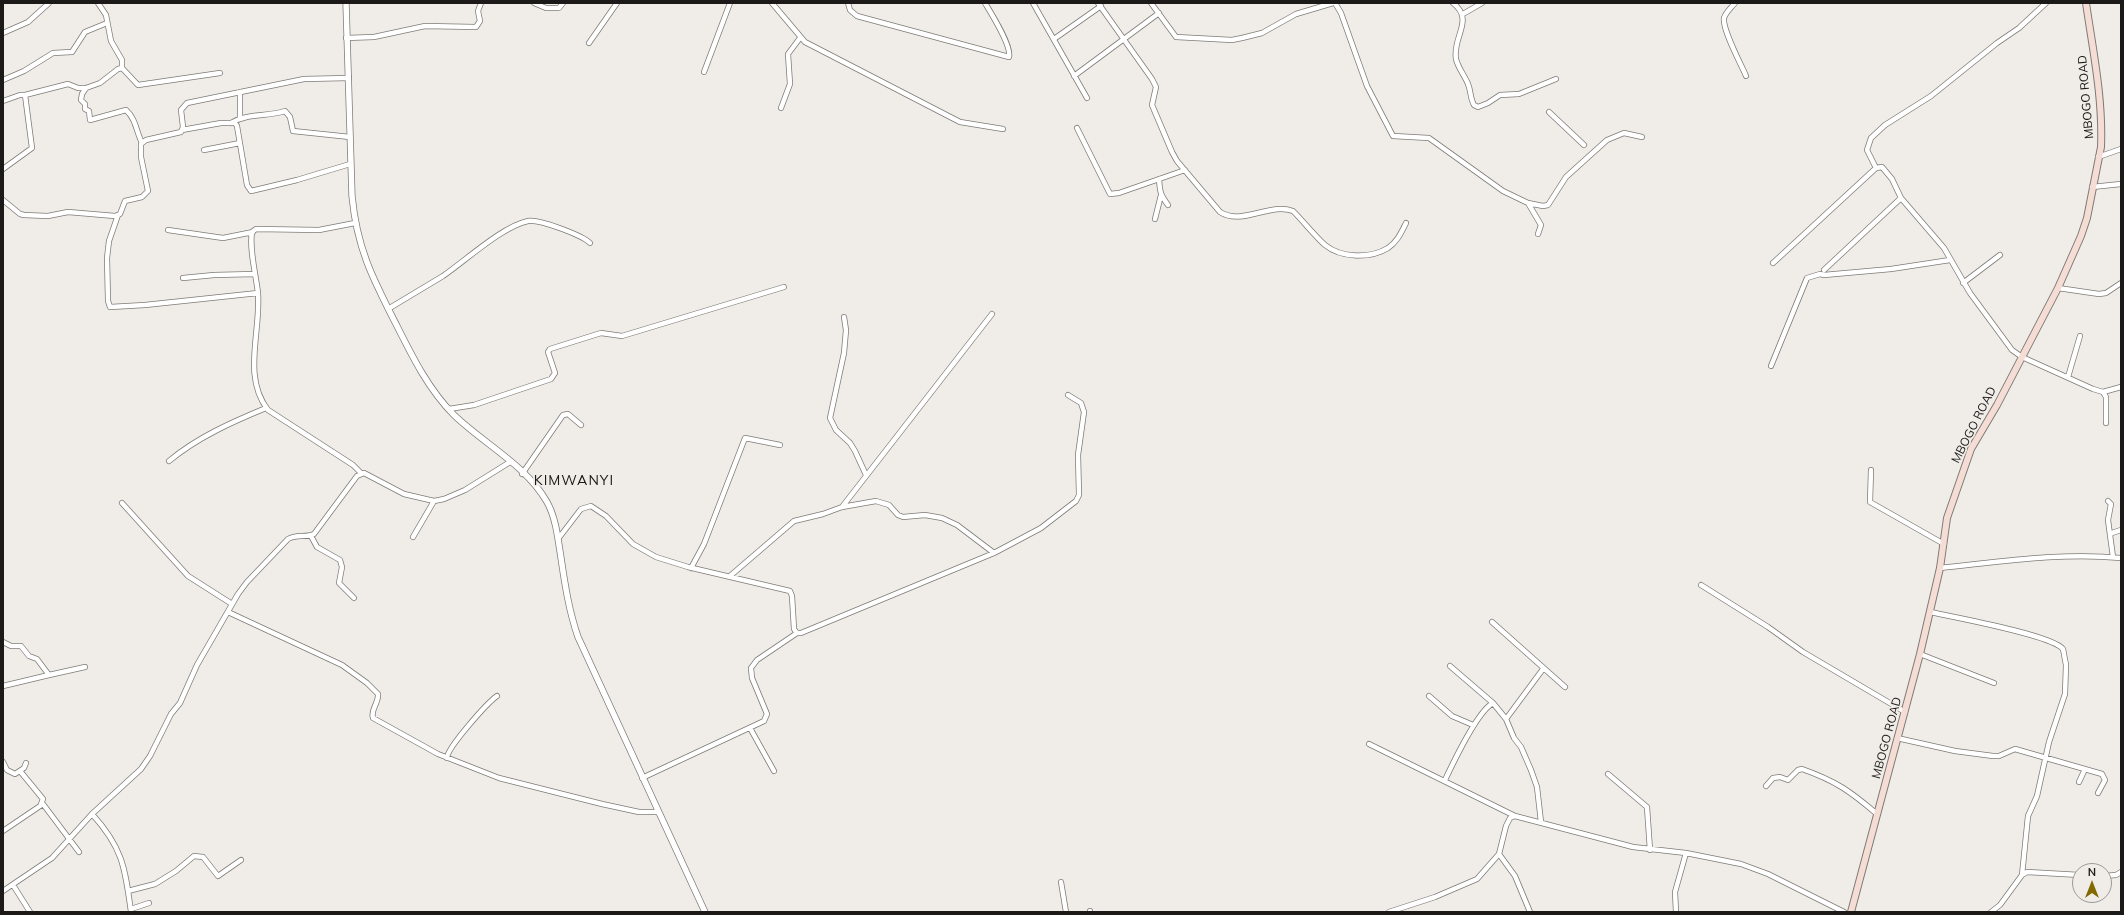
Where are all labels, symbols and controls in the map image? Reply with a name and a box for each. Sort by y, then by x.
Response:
street label: MBOGO ROAD [2075,55,2097,139]
street label: MBOGO ROAD [1949,384,1999,466]
district label: KIMWANYI [534,473,614,489]
street label: MBOGO ROAD [1869,696,1905,780]
north arrow [2072,863,2112,903]
text: N [2088,865,2096,879]

